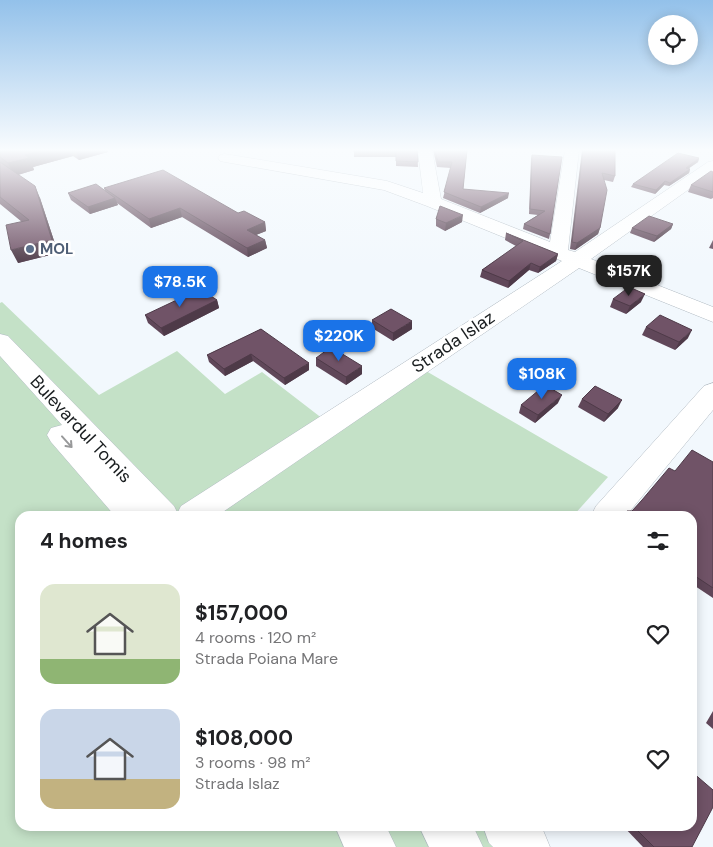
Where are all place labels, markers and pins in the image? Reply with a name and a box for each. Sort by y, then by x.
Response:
place label: MOL [40,239,73,259]
marker: MOL [24,243,36,255]
pin: $157K [594,254,664,297]
pin: $78.5K [139,266,221,308]
pin: $220K [304,320,374,362]
pin: $108K [507,358,577,400]

